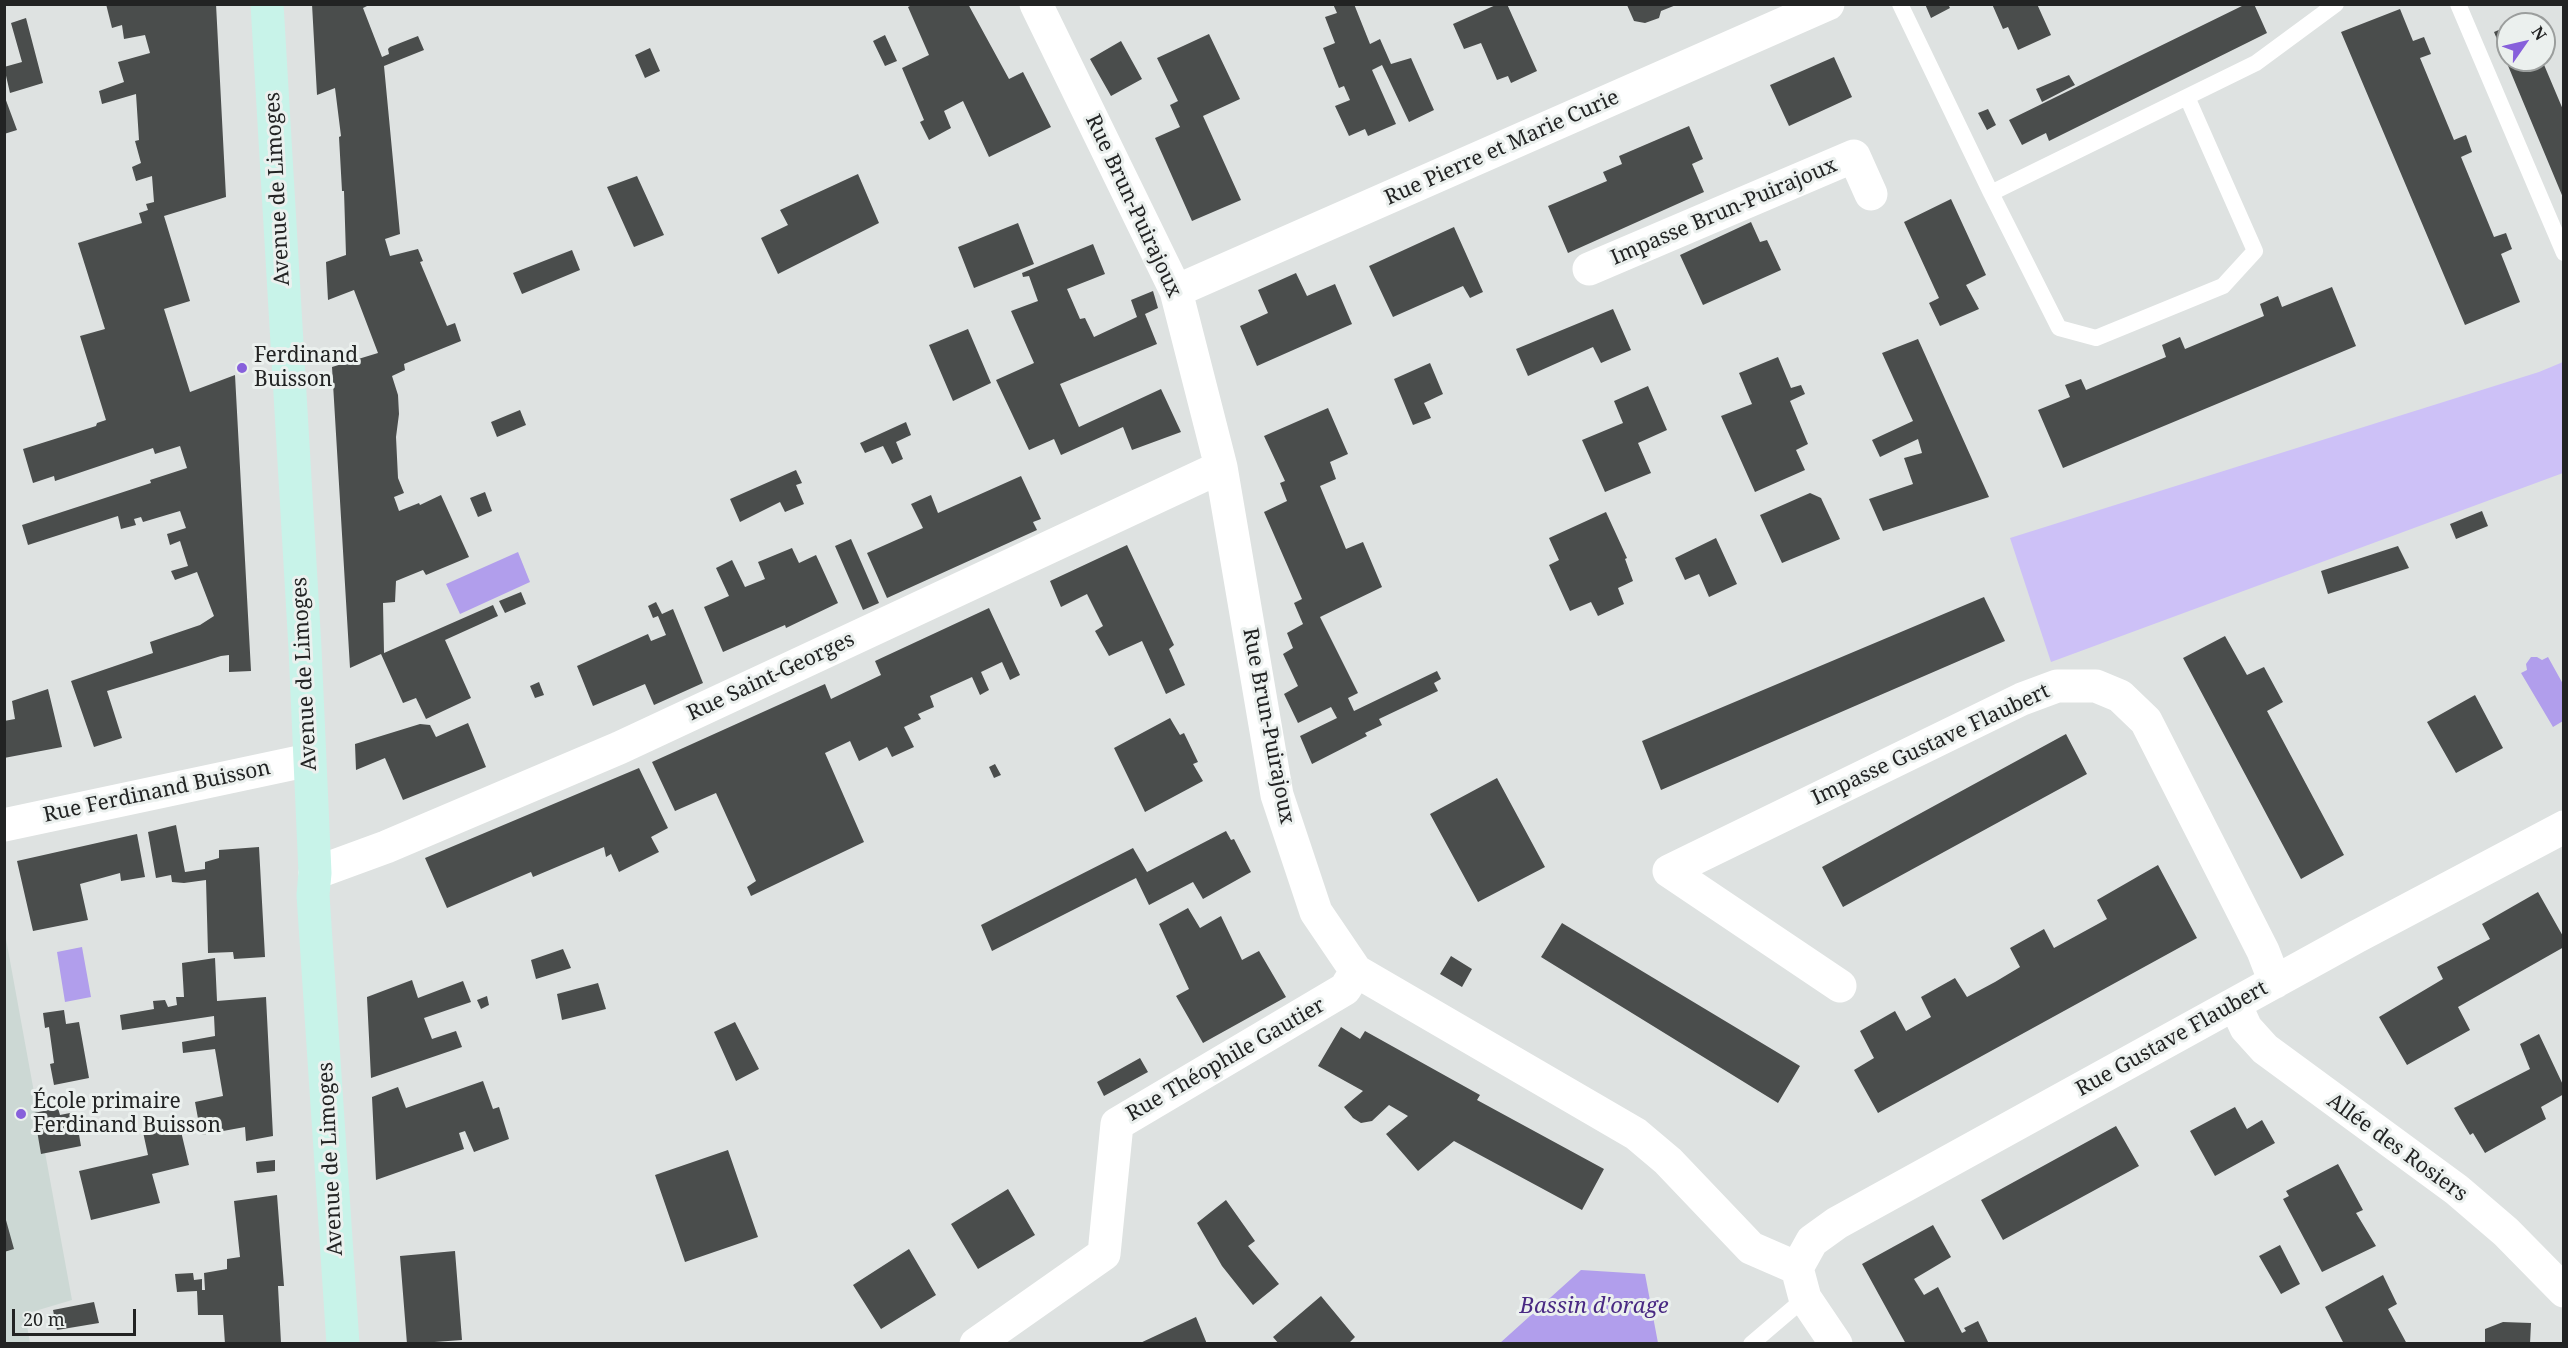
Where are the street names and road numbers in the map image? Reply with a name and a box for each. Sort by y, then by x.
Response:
street label: Rue Pierre et Marie Curie [1381,85,1623,211]
street label: Avenue de Limoges [260,92,296,286]
street label: Rue Brun-Puirajoux [1080,111,1186,301]
street label: Impasse Brun-Puirajoux [1607,153,1841,271]
street label: Avenue de Limoges [287,577,323,771]
street label: Rue Brun-Puirajoux [1237,626,1299,826]
street label: Rue Saint-Georges [683,627,859,727]
street label: Impasse Gustave Flaubert [1808,679,2054,811]
street label: Rue Ferdinand Buisson [41,756,273,828]
street label: Rue Gustave Flaubert [2072,976,2272,1102]
street label: Rue Théophile Gautier [1122,993,1330,1127]
street label: Avenue de Limoges [313,1062,349,1256]
street label: Allée des Rosiers [2322,1089,2472,1207]

